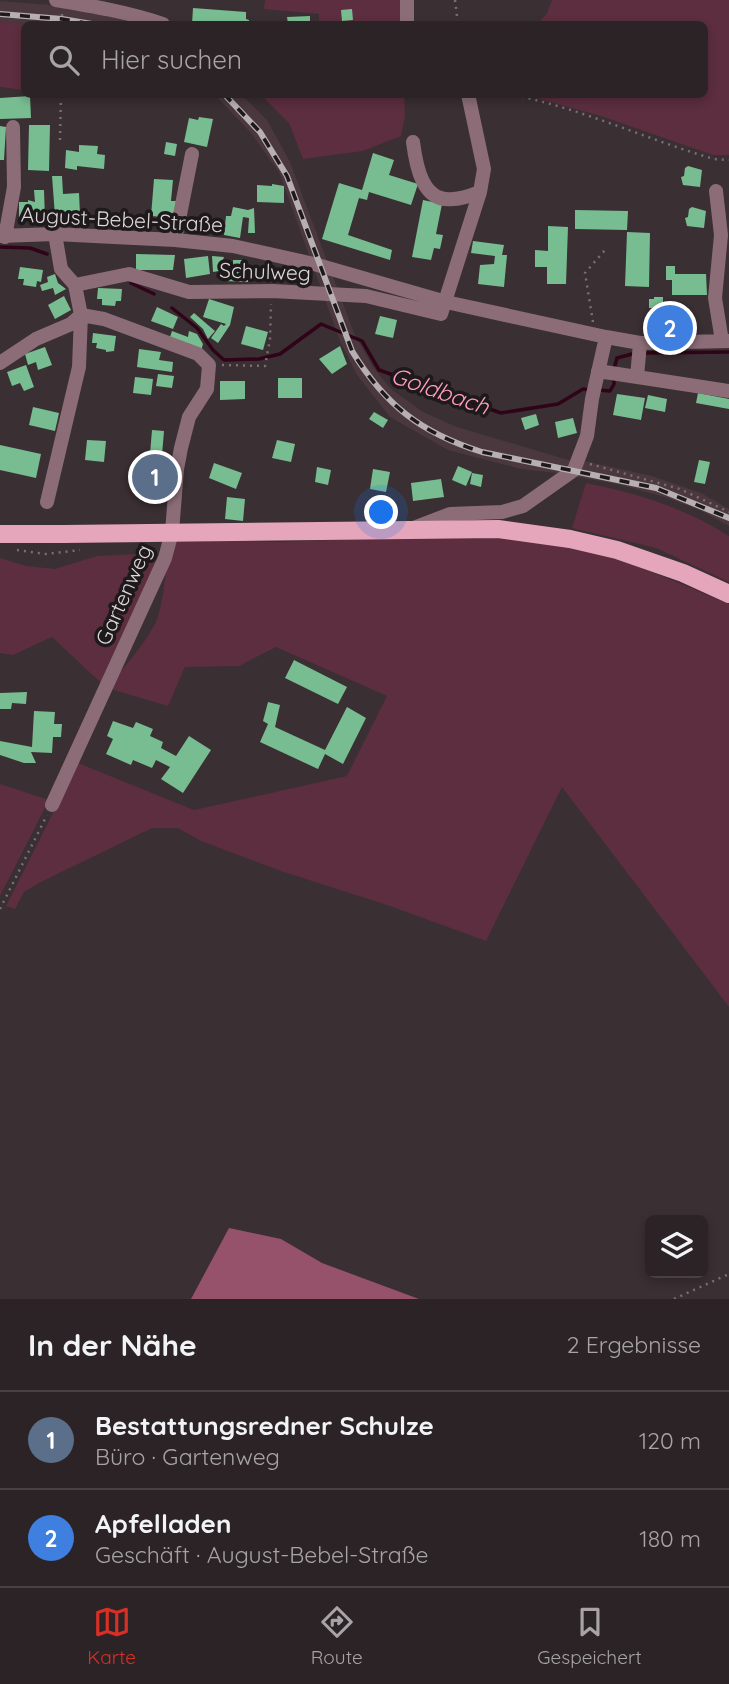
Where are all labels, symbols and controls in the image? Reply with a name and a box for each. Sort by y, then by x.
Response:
search box [21,21,708,98]
icon: search [45,41,83,79]
text: Hier suchen [101,43,242,76]
street label: August-Bebel-Straße [20,201,224,237]
street label: Schulweg [219,256,311,286]
pin: 2 [647,302,693,354]
water label: Goldbach [387,360,494,421]
pin: 1 [132,451,178,503]
your location [364,495,398,529]
street label: Gartenweg [89,540,157,649]
map controls [645,1215,708,1278]
button: layers [645,1215,708,1278]
text: In der Nähe [28,1326,197,1364]
text: 2 Ergebnisse [567,1330,701,1359]
text: Bestattungsredner Schulze [95,1409,434,1442]
text: 1 [47,1426,55,1455]
text: 120 m [639,1426,701,1455]
text: Büro · Gartenweg [95,1442,280,1471]
text: Apfelladen [95,1507,231,1540]
text: 2 [44,1524,58,1553]
text: 180 m [639,1524,701,1553]
text: Geschäft · August-Bebel-Straße [95,1540,429,1569]
tab: Karte [87,1603,136,1669]
tab: Route [311,1603,363,1669]
tab: Gespeichert [537,1603,642,1669]

